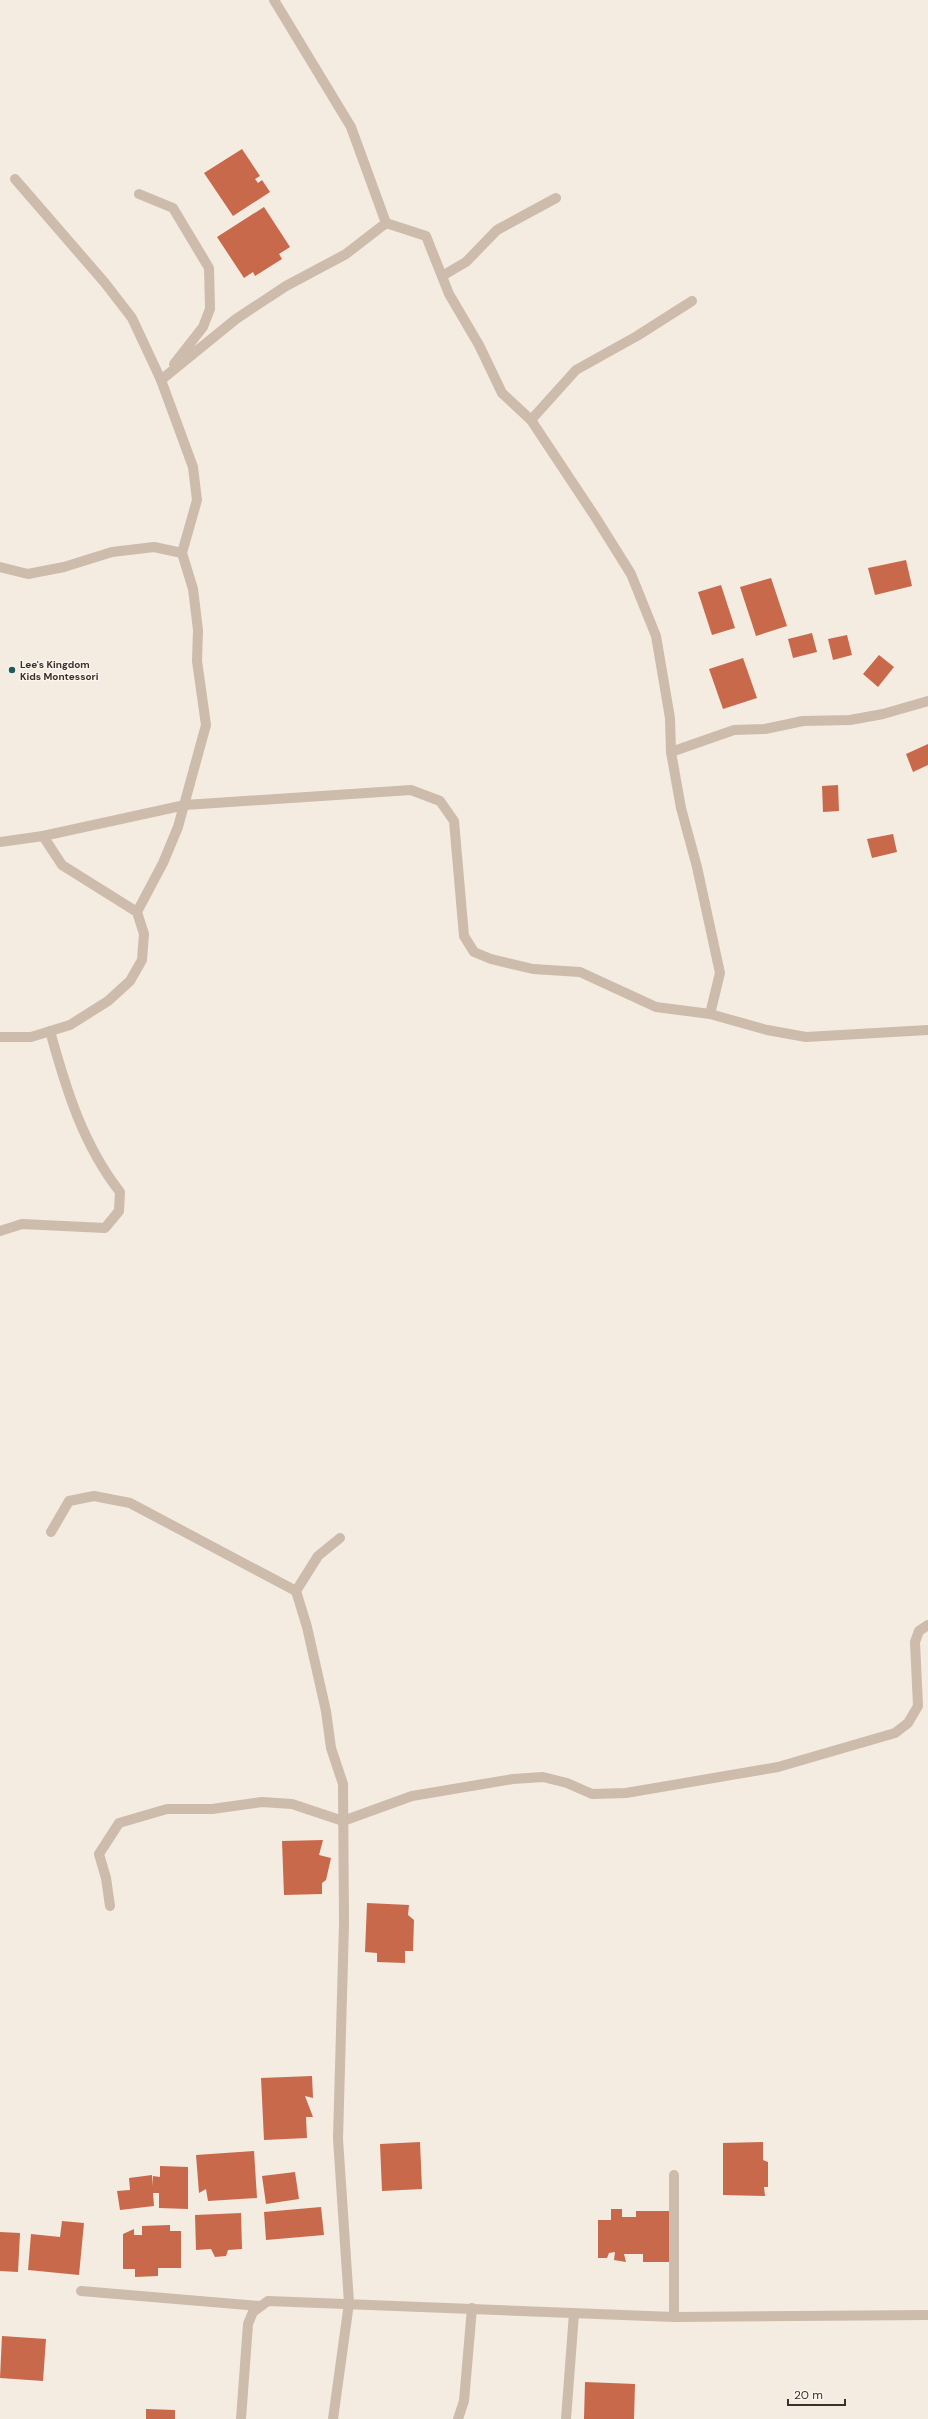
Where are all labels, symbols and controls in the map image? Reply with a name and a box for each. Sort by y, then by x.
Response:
place label: Lee's Kingdom Kids Montessori [20,658,99,683]
marker: Lee's Kingdom Kids Montessori [7,665,17,675]
scale bar [788,2381,845,2407]
text: 20 m [794,2387,823,2403]

